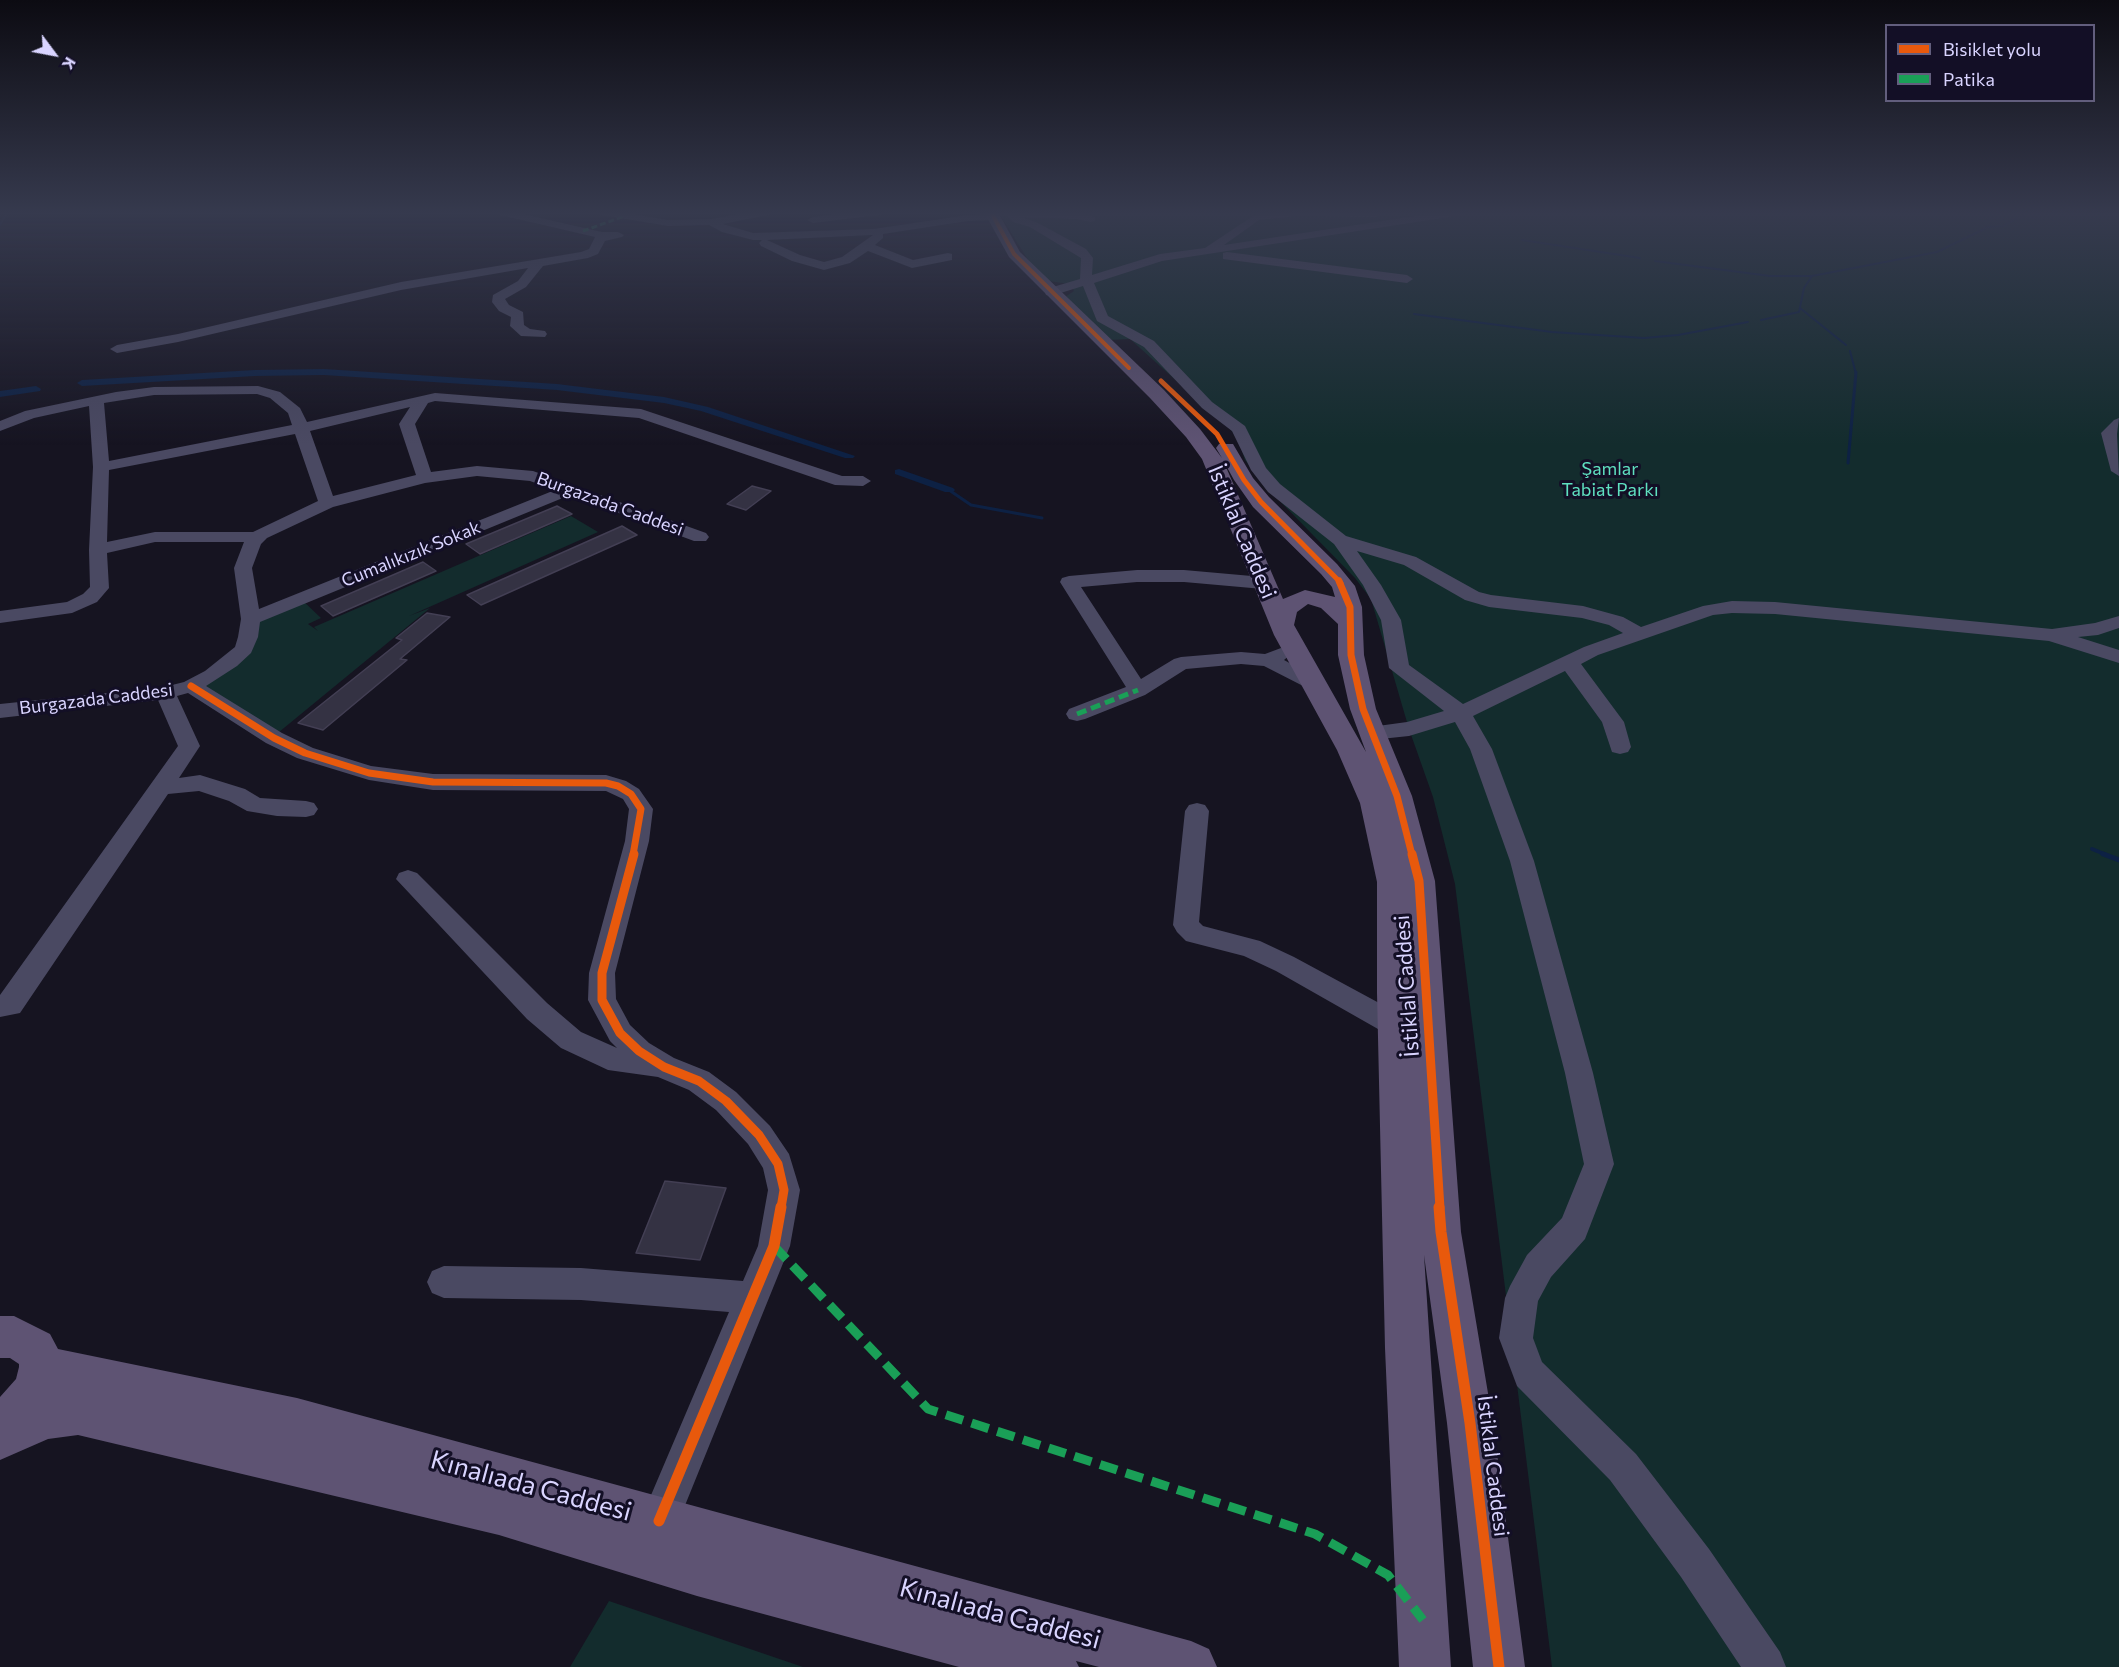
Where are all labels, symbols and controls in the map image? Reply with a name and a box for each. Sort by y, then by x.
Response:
north arrow [24,24,84,84]
legend [1885,24,2095,102]
text: Bisiklet yolu [1943,38,2041,60]
text: K [59,54,81,74]
text: Patika [1943,68,1995,90]
park label: Şamlar Tabiat Parkı [1561,458,1659,500]
street label: İstiklal Caddesi [1203,462,1281,602]
street label: Burgazada Caddesi [534,467,686,541]
street label: Cumalıkızık Sokak [338,516,484,592]
street label: Burgazada Caddesi [18,679,174,719]
street label: İstiklal Caddesi [1389,914,1425,1058]
street label: İstiklal Caddesi [1472,1394,1514,1538]
street label: Kınalıada Caddesi [427,1444,635,1528]
street label: Kınalıada Caddesi [896,1572,1104,1656]

